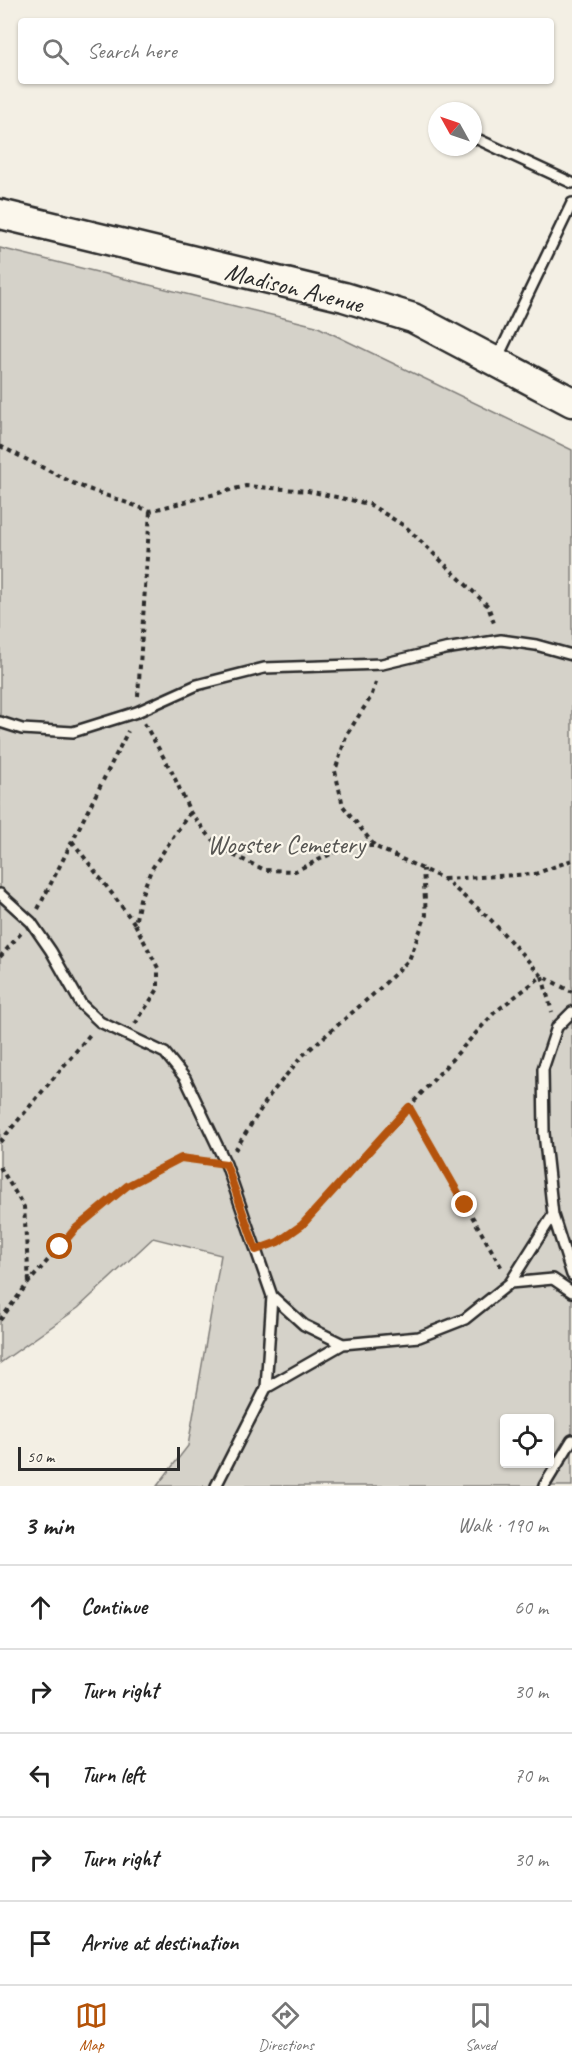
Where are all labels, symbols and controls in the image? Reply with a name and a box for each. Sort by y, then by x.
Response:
search box [18,18,554,84]
icon: search [39,35,72,68]
text: Search here [87,37,177,65]
north arrow [428,102,482,156]
street label: Madison Avenue [222,254,368,321]
park label: Wooster Cemetery [207,828,367,861]
route end [451,1191,477,1217]
route start [46,1233,72,1259]
map controls [500,1414,554,1468]
button: locate [500,1414,554,1468]
scale bar [18,1444,180,1472]
text: 50 m [27,1447,54,1467]
text: 3 min [24,1509,74,1542]
text: Walk · 190 m [458,1513,548,1538]
icon: ahead [24,1591,57,1624]
text: Continue [81,1593,147,1621]
text: 60 m [514,1595,548,1620]
icon: right [24,1675,57,1708]
text: Turn right [81,1677,158,1705]
text: 30 m [514,1679,548,1704]
icon: left [24,1759,57,1792]
text: Turn left [81,1761,145,1789]
text: 70 m [514,1763,548,1788]
icon: right [24,1843,57,1876]
text: Turn right [81,1845,158,1873]
text: 30 m [514,1847,548,1872]
icon: arrive [24,1927,57,1960]
text: Arrive at destination [81,1929,238,1957]
tab: Map [75,1999,108,2055]
tab: Directions [258,1999,314,2055]
tab: Saved [464,1999,497,2055]

